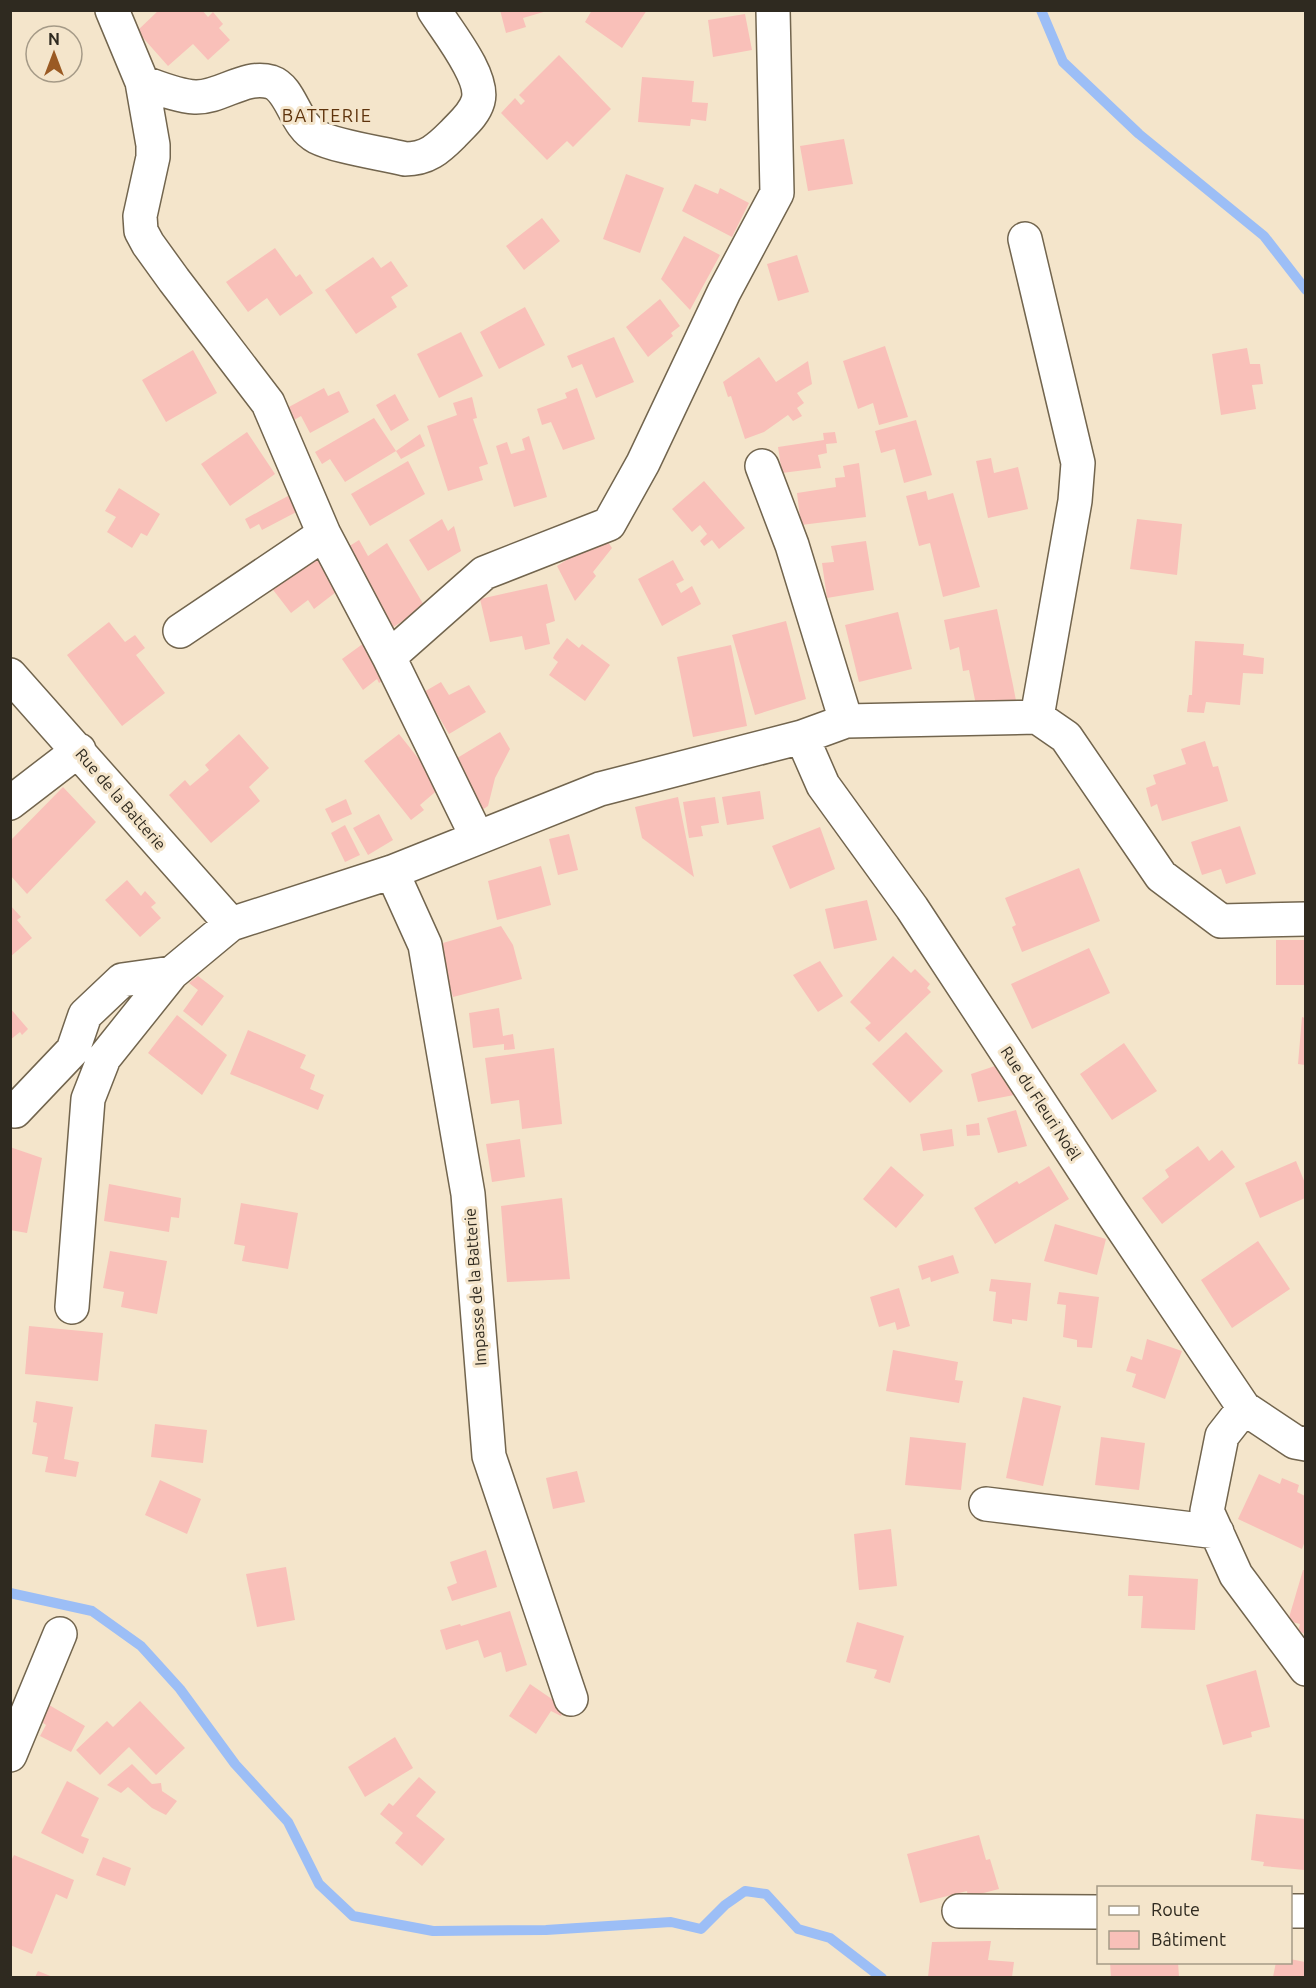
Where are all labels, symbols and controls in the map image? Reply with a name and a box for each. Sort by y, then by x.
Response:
north arrow [24,24,84,84]
text: N [48,30,60,48]
district label: BATTERIE [282,105,372,125]
street label: Rue de la Batterie [72,745,170,853]
street label: Rue du Fleuri Noël [998,1043,1084,1163]
street label: Impasse de la Batterie [460,1207,490,1367]
legend [1097,1886,1292,1964]
text: Route [1151,1899,1200,1919]
text: Bâtiment [1151,1929,1226,1949]

